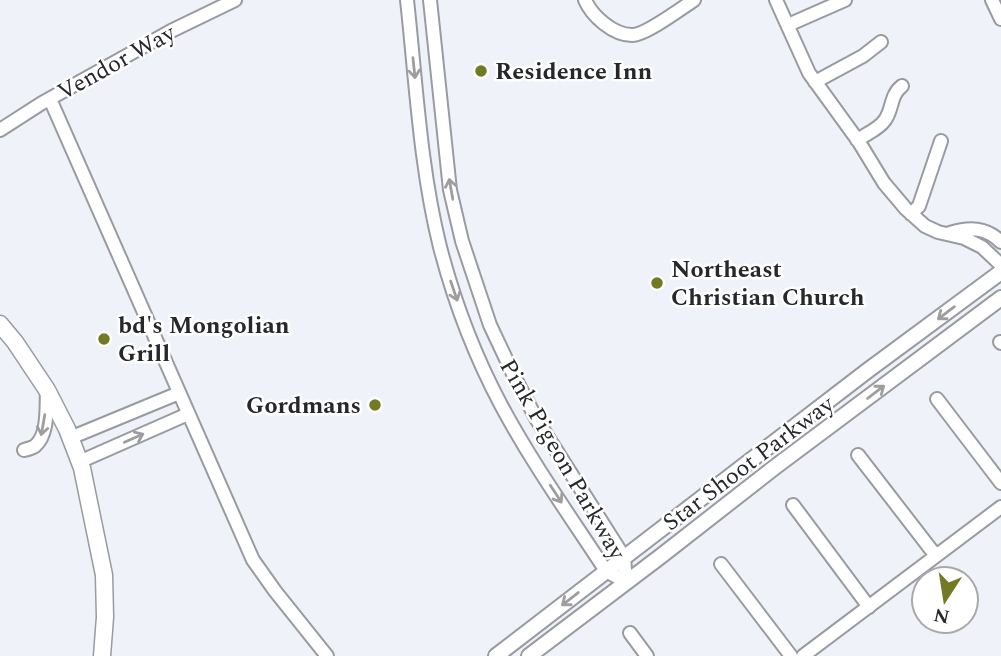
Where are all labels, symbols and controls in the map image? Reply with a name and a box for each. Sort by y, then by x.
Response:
street label: Vendor Way [51,15,183,110]
place label: Residence Inn [495,54,653,90]
one-way arrow [408,56,421,79]
marker: Residence Inn [473,63,489,79]
one-way arrow [444,178,457,200]
place label: Northeast Christian Church [671,252,865,316]
marker: Northeast Christian Church [649,275,665,291]
one-way arrow [449,280,461,302]
one-way arrow [938,305,956,320]
place label: bd's Mongolian Grill [118,308,290,372]
marker: bd's Mongolian Grill [96,331,112,347]
street label: Pink Pigeon Parkway [490,352,635,568]
one-way arrow [866,385,885,399]
street label: Star Shoot Parkway [655,386,843,540]
place label: Gordmans [246,388,361,424]
marker: Gordmans [367,397,383,413]
one-way arrow [36,413,49,436]
one-way arrow [123,431,144,444]
one-way arrow [549,483,563,503]
north arrow [910,565,980,635]
one-way arrow [562,591,580,606]
text: N [931,599,952,631]

